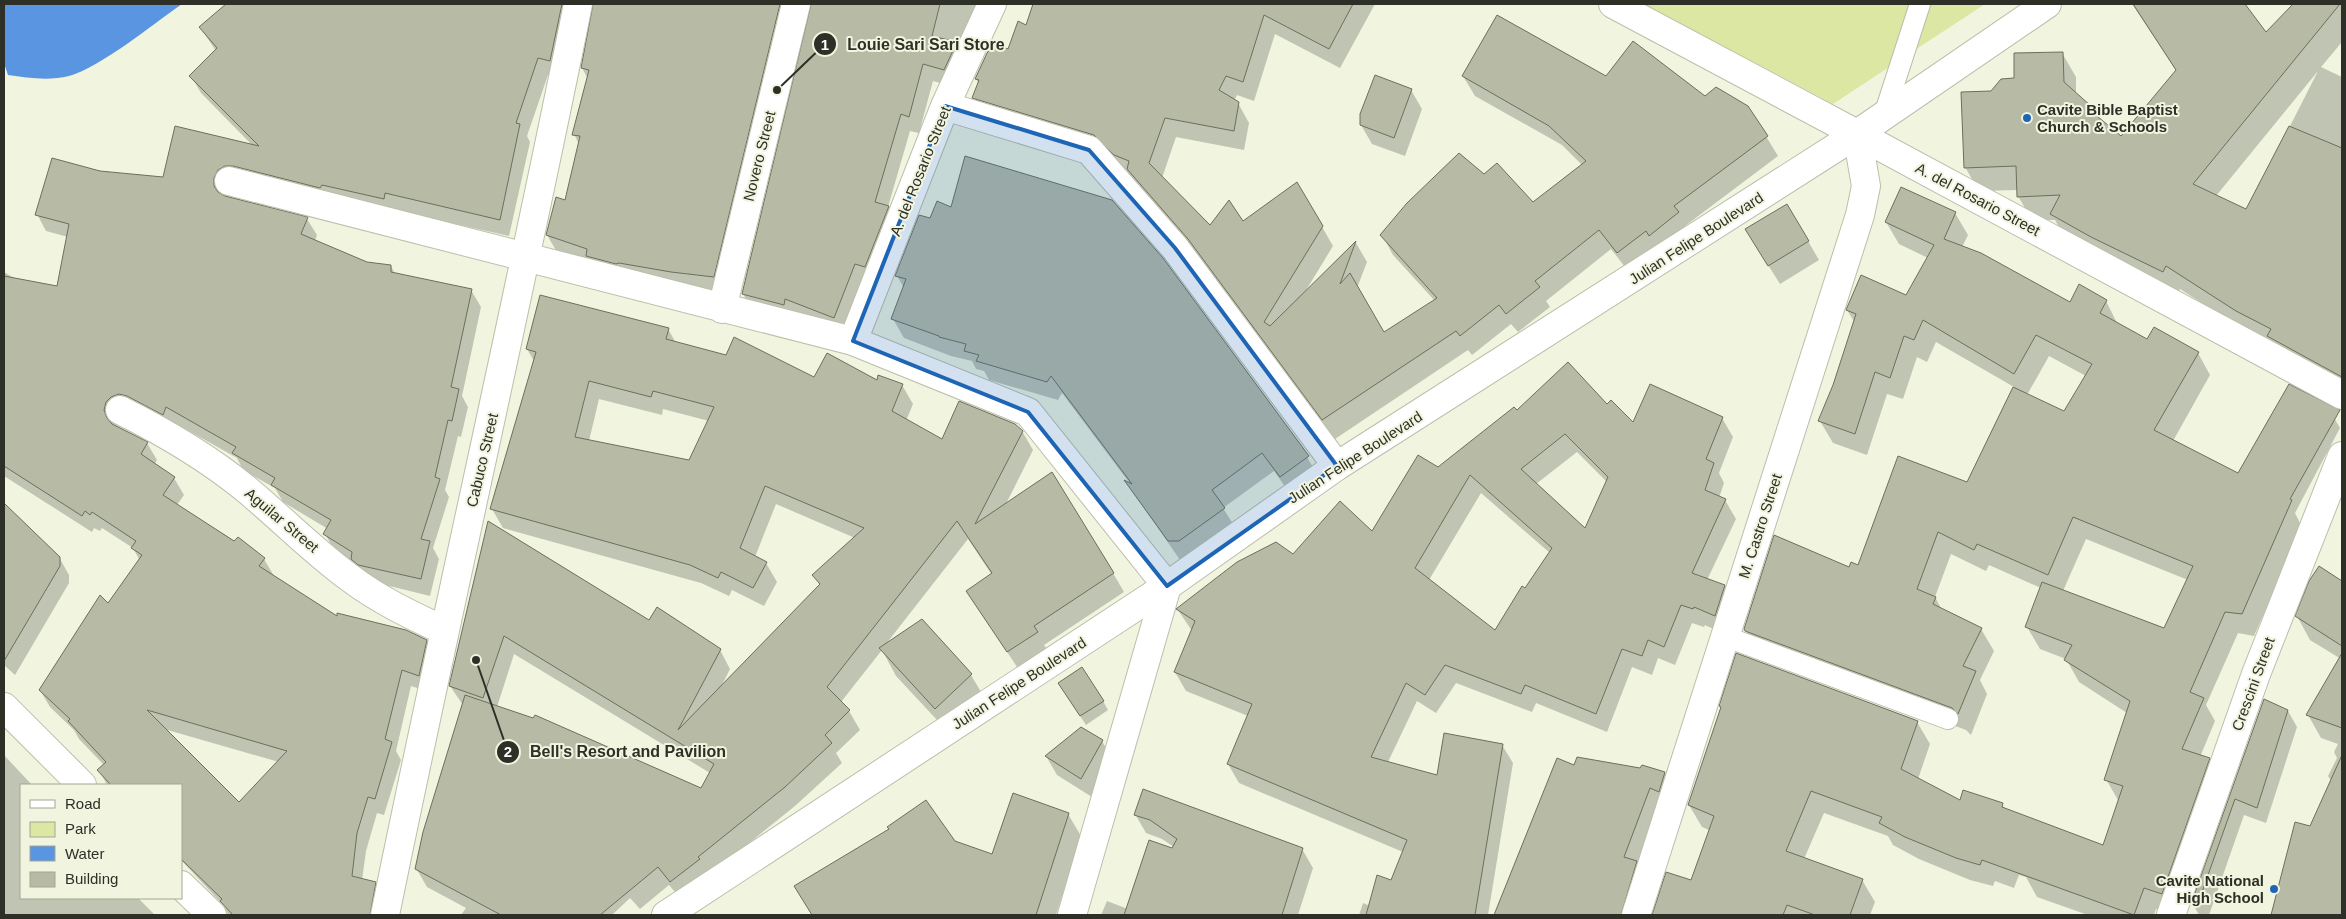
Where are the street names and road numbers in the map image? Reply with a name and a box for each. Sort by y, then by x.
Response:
street label: A. del Rosario Street [886,103,954,238]
street label: Novero Street [740,108,779,203]
street label: A. del Rosario Street [1913,159,2044,239]
street label: Julian Felipe Boulevard [1626,188,1766,288]
street label: Julian Felipe Boulevard [1285,407,1425,507]
street label: Cabuco Street [463,411,501,509]
street label: M. Castro Street [1735,471,1785,581]
street label: Aguilar Street [242,484,323,556]
street label: Julian Felipe Boulevard [949,633,1089,733]
street label: Crescini Street [2228,634,2278,733]

